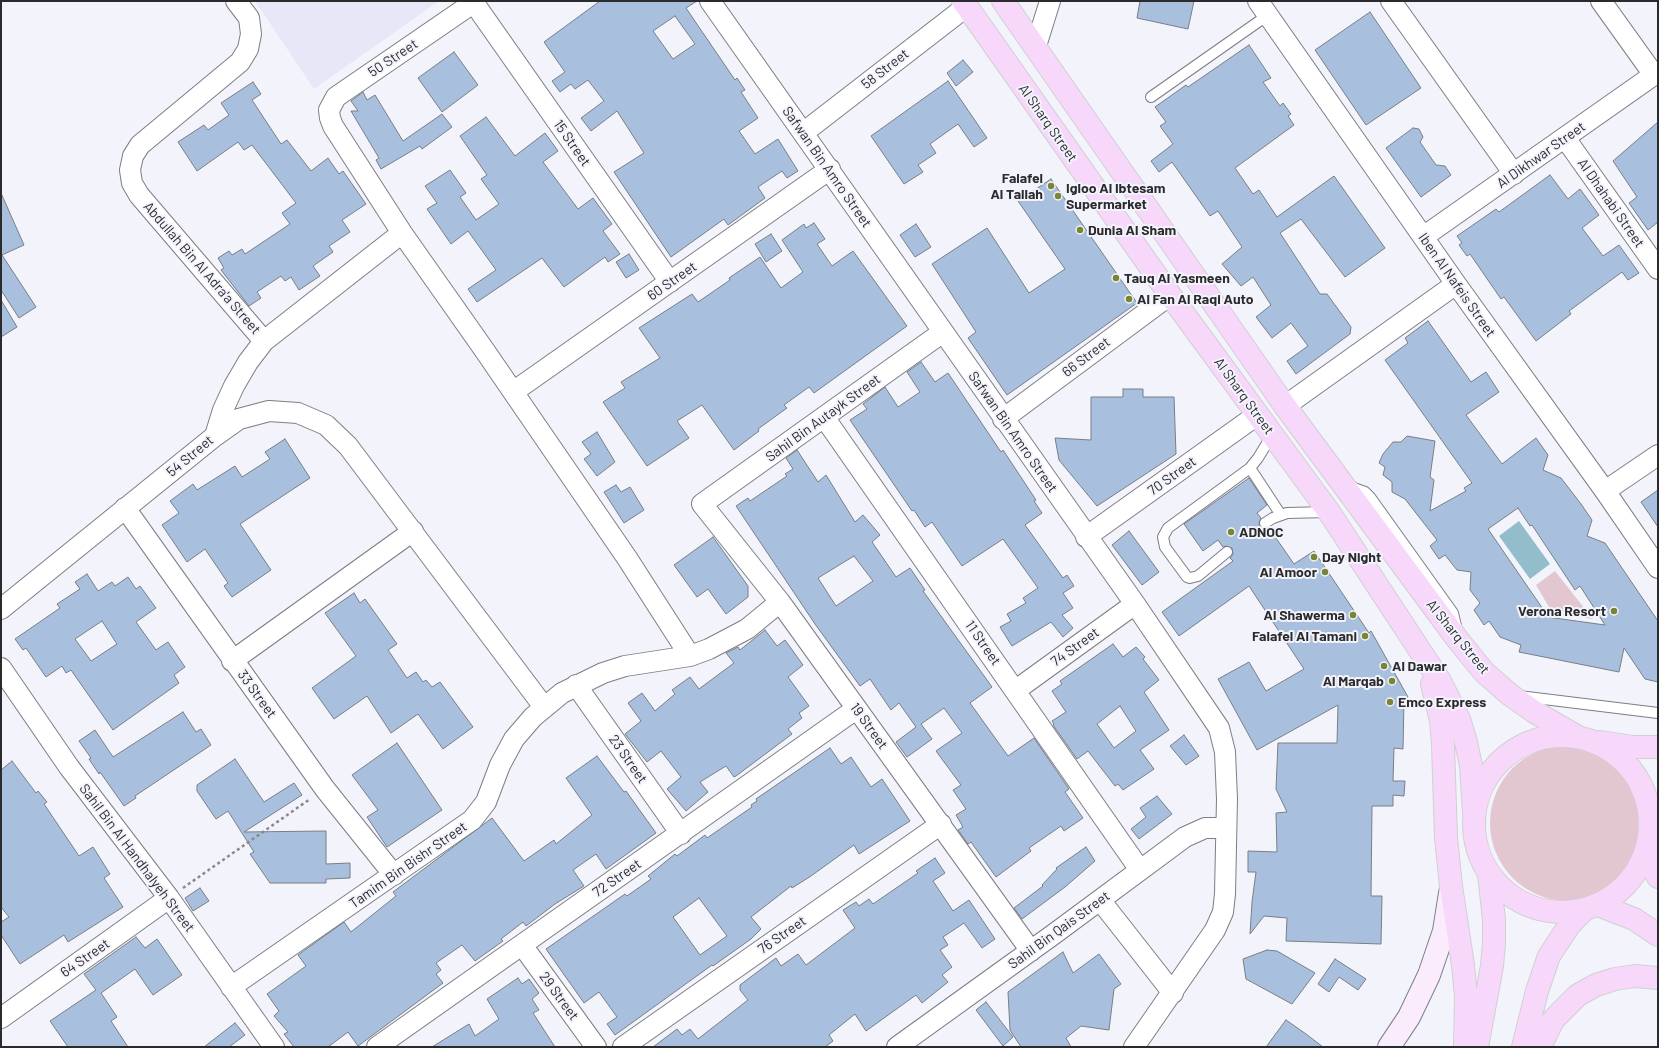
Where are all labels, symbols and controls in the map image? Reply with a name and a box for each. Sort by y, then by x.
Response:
street label: 50 Street [365,35,421,81]
street label: 58 Street [858,45,912,93]
street label: Al Sharq Street [1015,81,1081,165]
street label: Safwan Bin Amro Street [779,103,875,231]
street label: 15 Street [550,116,594,170]
street label: Al Dikhwar Street [1493,118,1589,192]
street label: Al Dhahabi Street [1574,155,1648,251]
place label: Falafel Al Tallah [990,170,1043,202]
place label: Igloo Al Ibtesam Supermarket [1066,180,1165,212]
marker: Falafel Al Tallah [1046,181,1056,191]
marker: Igloo Al Ibtesam Supermarket [1053,191,1063,201]
street label: Abdullah Bin Al Adra'a Street [140,198,264,338]
place label: Dunia Al Sham [1088,222,1176,238]
marker: Dunia Al Sham [1075,225,1085,235]
street label: Iben Al Nafeis Street [1415,230,1499,340]
street label: 60 Street [644,258,700,304]
place label: Tauq Al Yasmeen [1124,270,1230,286]
marker: Tauq Al Yasmeen [1111,273,1121,283]
place label: Al Fan Al Raqi Auto [1137,291,1254,307]
marker: Al Fan Al Raqi Auto [1124,294,1134,304]
street label: 66 Street [1059,334,1113,380]
street label: Al Sharq Street [1210,354,1278,438]
street label: Safwan Bin Amro Street [965,368,1061,496]
street label: Sahil Bin Autayk Street [762,371,884,465]
street label: 54 Street [163,432,217,480]
street label: 70 Street [1145,453,1199,499]
place label: ADNOC [1239,524,1284,540]
marker: ADNOC [1226,527,1236,537]
place label: Day Night [1322,549,1381,565]
marker: Day Night [1309,552,1319,562]
place label: Al Amoor [1259,564,1317,580]
marker: Al Amoor [1320,567,1330,577]
street label: Al Sharq Street [1423,596,1493,678]
place label: Verona Resort [1518,603,1606,619]
marker: Verona Resort [1609,606,1619,616]
place label: Al Shawerma [1264,607,1345,623]
marker: Al Shawerma [1348,610,1358,620]
street label: 11 Street [962,617,1004,669]
street label: 74 Street [1048,624,1102,670]
place label: Falafel Al Tamani [1252,628,1357,644]
marker: Falafel Al Tamani [1360,631,1370,641]
place label: Al Dawar [1392,658,1447,674]
marker: Al Dawar [1379,661,1389,671]
street label: 33 Street [234,667,280,721]
place label: Al Marqab [1323,673,1384,689]
marker: Al Marqab [1387,676,1397,686]
place label: Emco Express [1398,694,1486,710]
marker: Emco Express [1385,697,1395,707]
street label: 19 Street [847,700,891,752]
street label: 23 Street [605,731,651,787]
street label: Sahil Bin Al Handhalyeh Street [76,781,198,935]
street label: Tamim Bin Bishr Street [346,818,470,912]
street label: 72 Street [590,855,644,901]
street label: Sahil Bin Qais Street [1005,887,1113,973]
street label: 76 Street [755,912,809,958]
street label: 64 Street [57,935,113,981]
street label: 29 Street [536,968,582,1024]

